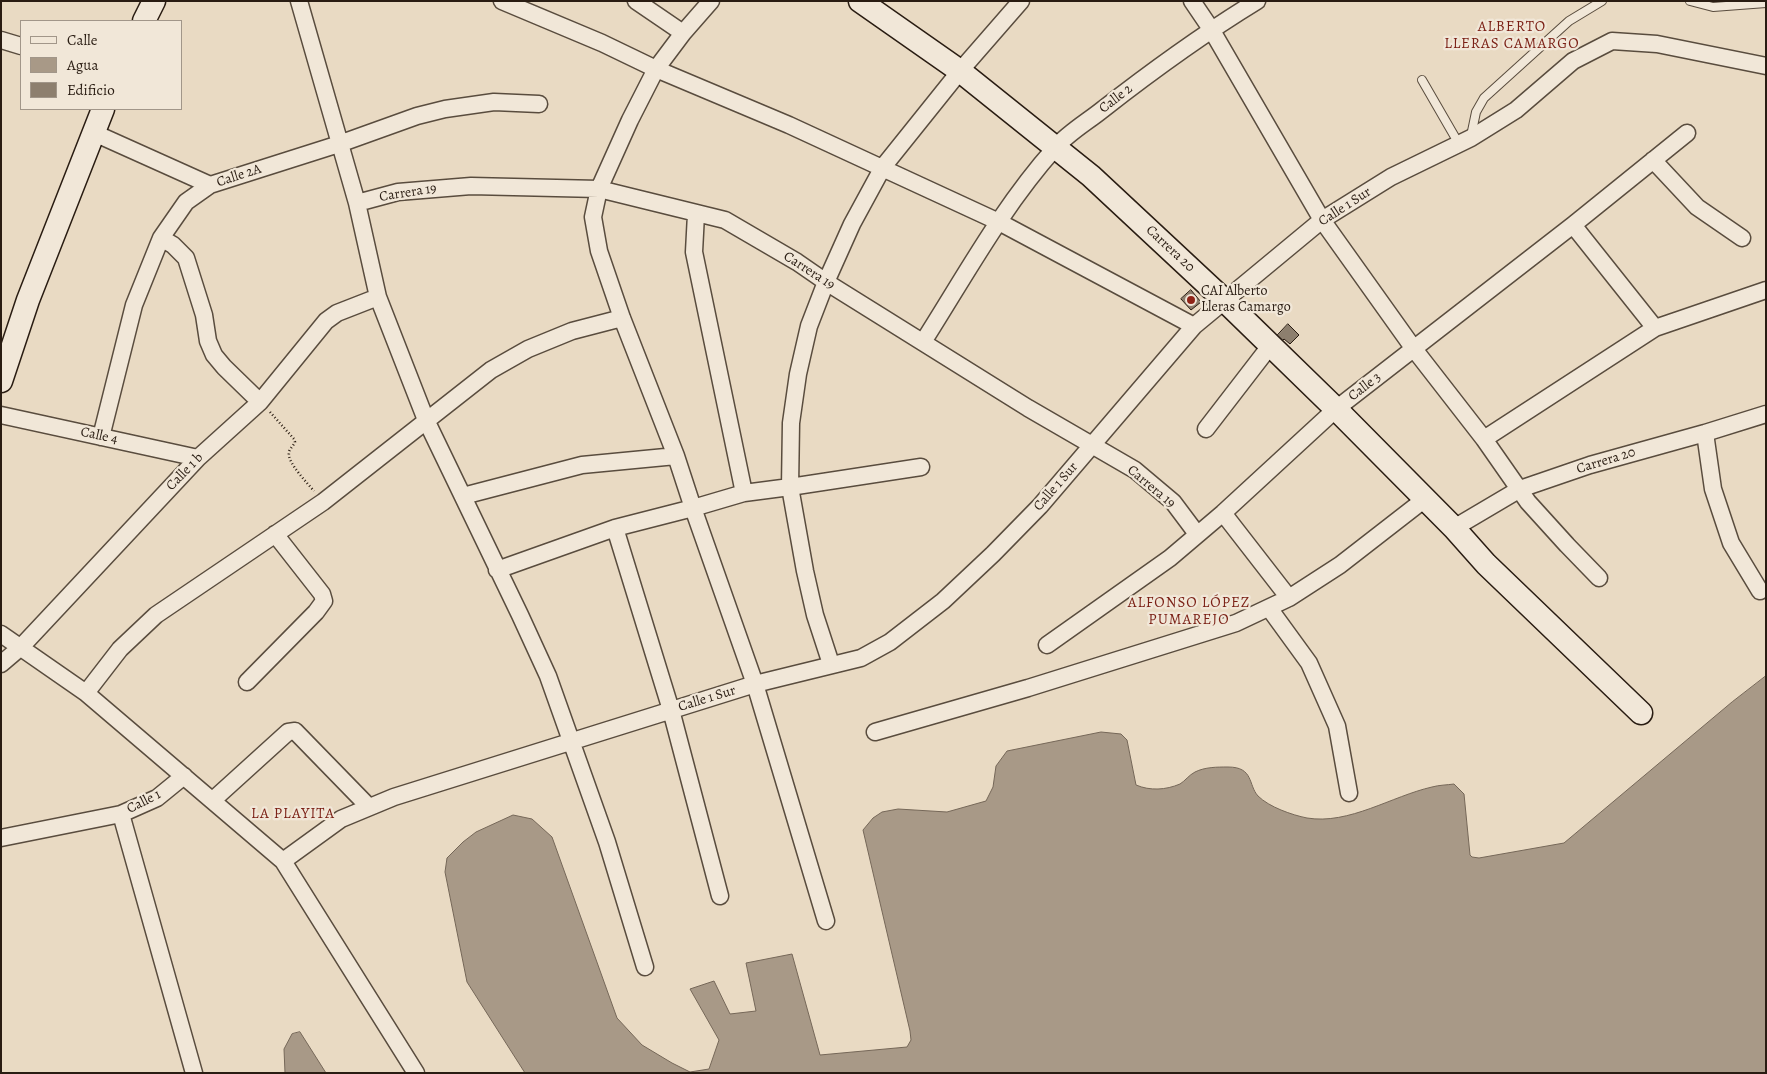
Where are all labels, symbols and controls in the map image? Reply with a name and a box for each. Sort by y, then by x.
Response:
district label: ALBERTO LLERAS CAMARGO [1443,18,1581,53]
legend [20,20,182,110]
text: Calle [67,30,97,50]
text: Agua [67,55,98,75]
text: Edificio [67,80,115,100]
street label: Calle 2 [1096,81,1136,117]
street label: Calle 2A [215,161,263,191]
street label: Carrera 19 [378,180,438,206]
street label: Calle 1 Sur [1316,184,1374,230]
street label: Carrera 20 [1142,222,1198,276]
street label: Carrera 19 [780,248,838,294]
place label: CAI Alberto Lleras Camargo [1201,284,1291,316]
marker: CAI Alberto Lleras Camargo [1185,294,1197,306]
street label: Calle 3 [1345,369,1385,405]
street label: Calle 4 [79,424,119,448]
street label: Carrera 20 [1574,444,1638,478]
street label: Calle 1 b [163,450,207,494]
street label: Calle 1 Sur [1030,459,1082,515]
street label: Carrera 19 [1123,462,1179,512]
district label: ALFONSO LÓPEZ PUMAREJO [1126,594,1252,629]
street label: Calle 1 Sur [676,682,738,716]
street label: Calle 1 [124,786,164,818]
district label: LA PLAYITA [250,805,336,823]

